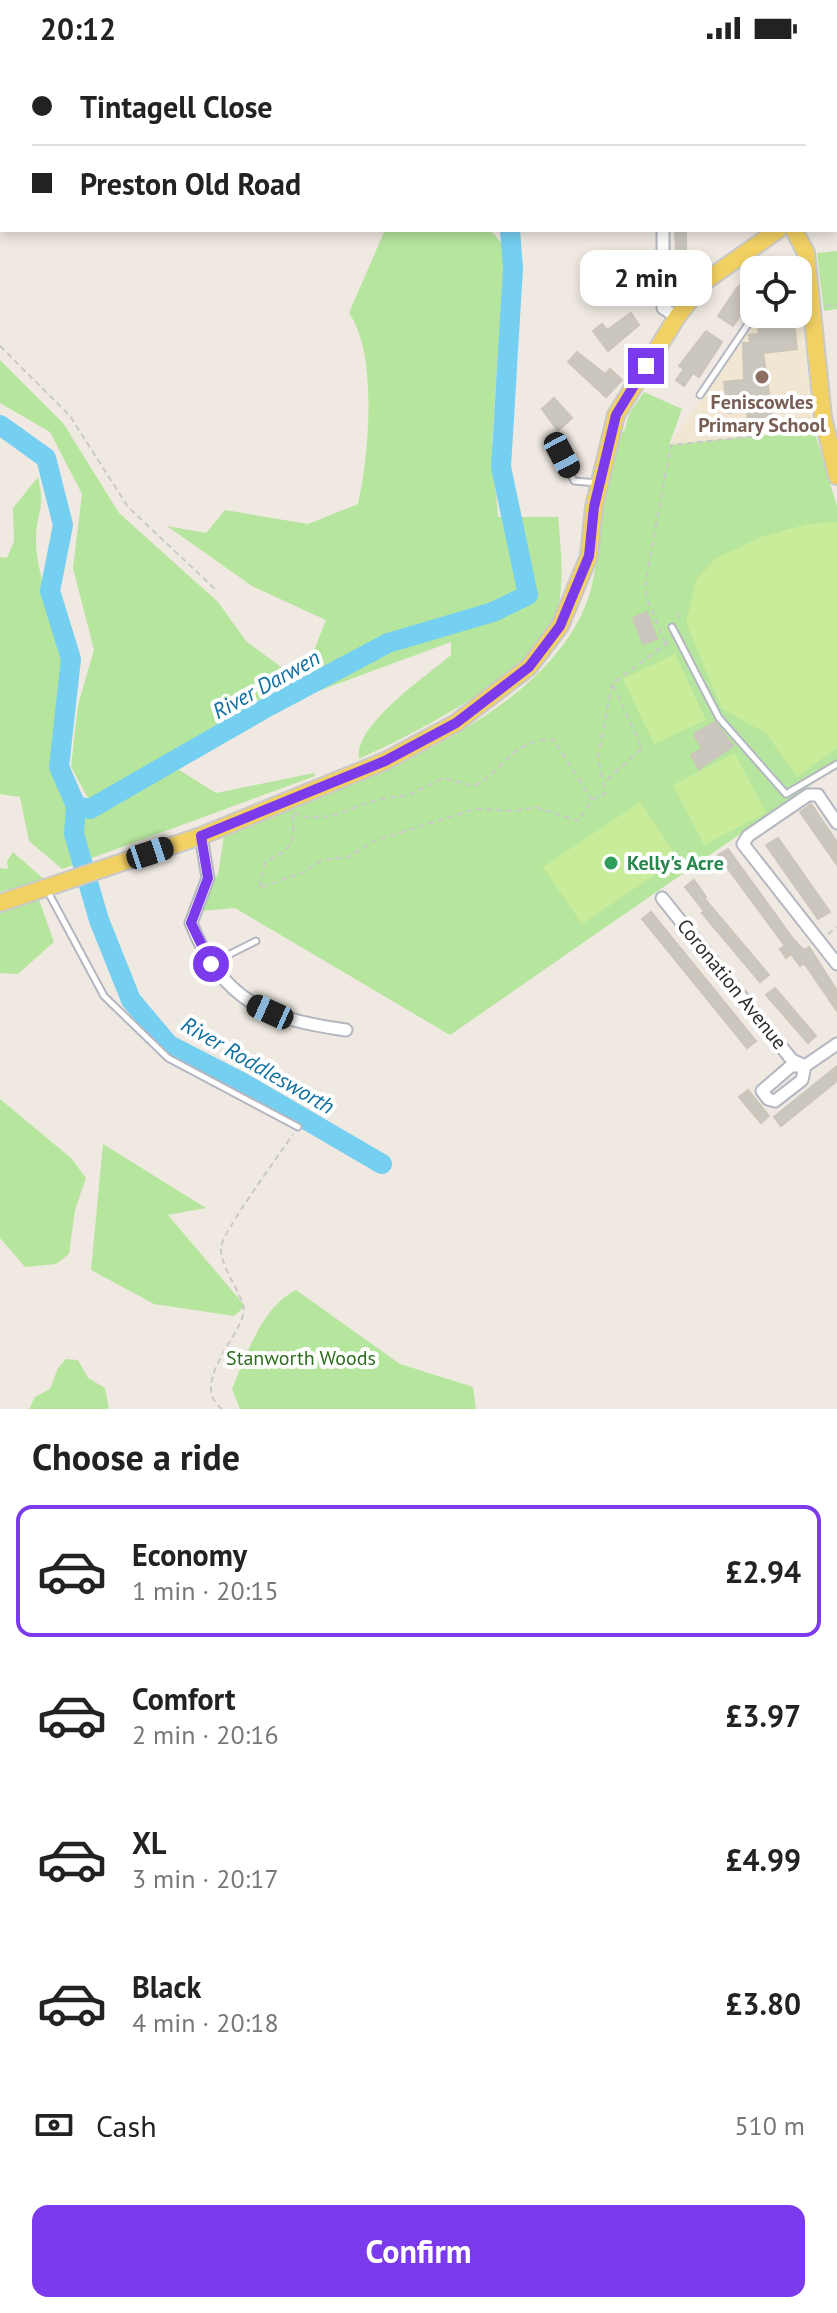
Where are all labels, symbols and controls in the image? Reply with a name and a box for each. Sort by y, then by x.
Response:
text: 20:12 [40,9,116,48]
text: Tintagell Close [80,87,273,126]
text: Preston Old Road [80,164,301,203]
callout: 2 min [580,250,712,306]
map controls [740,256,812,328]
button: locate [740,256,812,328]
text: 2 min [614,261,678,294]
route end [628,348,664,384]
marker: Feniscowles Primary School [753,368,771,386]
place label: Feniscowles Primary School [698,389,826,438]
car [540,428,584,482]
water label: River Darwen [207,643,325,725]
car [123,834,177,872]
place label: Kelly's Acre [627,850,724,876]
marker: Kelly's Acre [602,854,620,872]
street label: Coronation Avenue [671,913,793,1055]
route start [193,946,229,982]
car [243,991,297,1033]
water label: River Roddlesworth [177,1010,339,1120]
park label: Stanworth Woods [226,1345,376,1371]
text: Choose a ride [32,1433,240,1480]
icon: car [36,1535,108,1607]
text: Economy [132,1535,247,1574]
text: £2.94 [726,1552,801,1591]
text: 1 min · 20:15 [132,1574,279,1607]
icon: car [36,1679,108,1751]
text: Comfort [132,1679,235,1718]
text: £3.97 [726,1696,801,1735]
text: 2 min · 20:16 [132,1718,279,1751]
icon: car [36,1823,108,1895]
text: XL [132,1823,166,1862]
text: £4.99 [726,1840,801,1879]
text: 3 min · 20:17 [132,1862,279,1895]
icon: car [36,1967,108,2039]
text: Black [132,1967,201,2006]
text: £3.80 [726,1984,801,2023]
text: 4 min · 20:18 [132,2006,279,2039]
icon: cash [32,2103,76,2147]
text: Cash [96,2106,157,2145]
text: 510 m [734,2109,805,2142]
button: Confirm [32,2205,805,2297]

